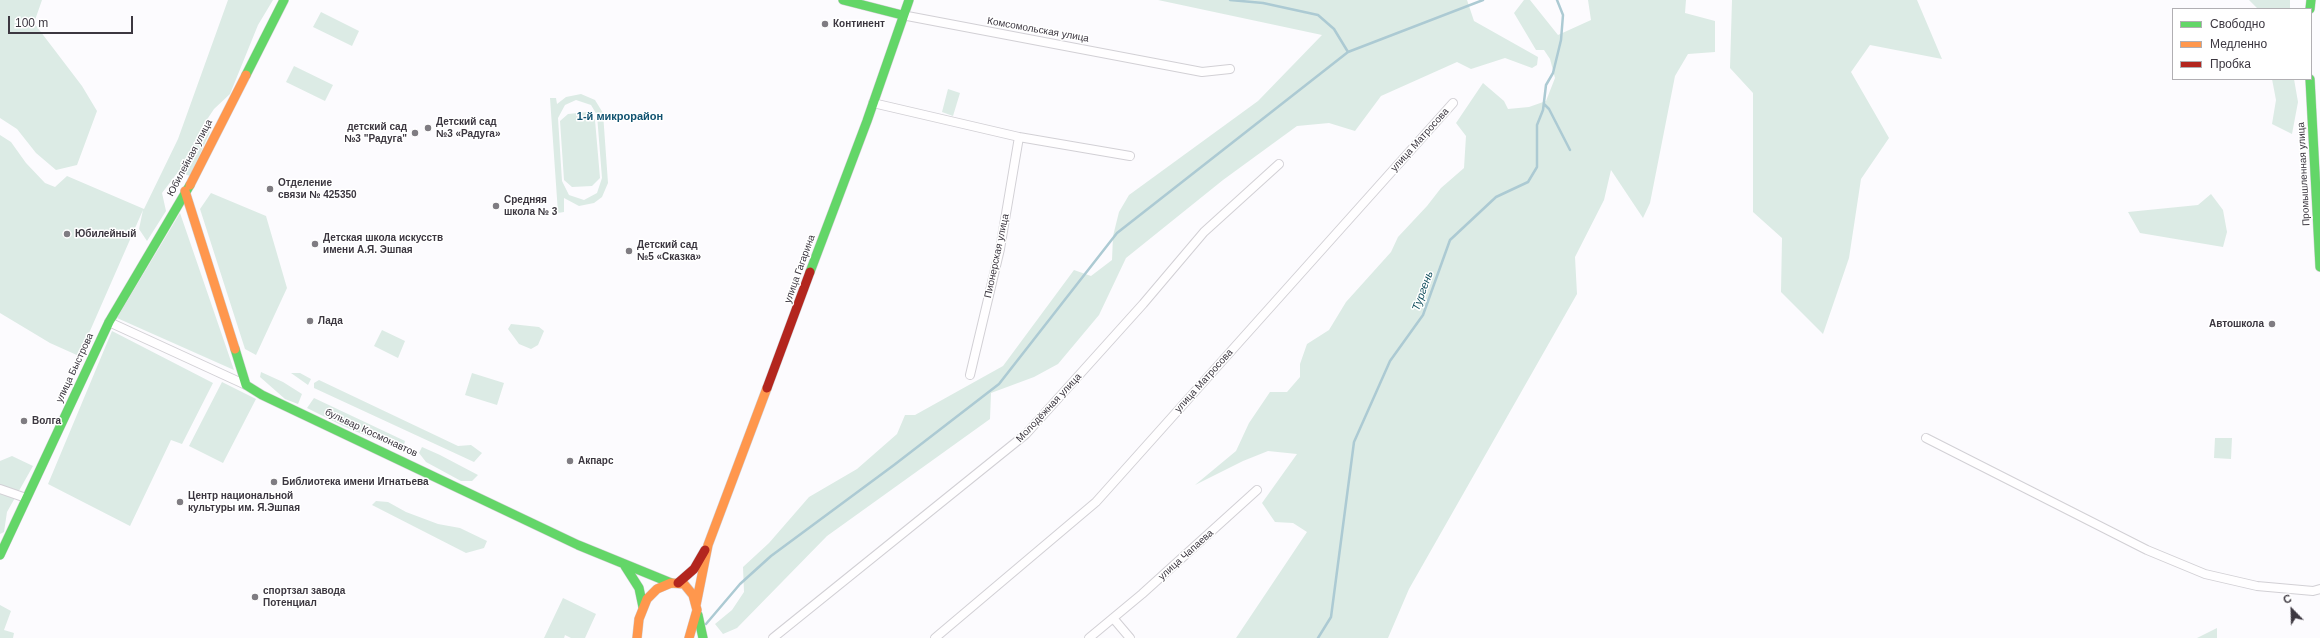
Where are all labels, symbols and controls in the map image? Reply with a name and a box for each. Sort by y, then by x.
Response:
scale bar [10,8,135,34]
legend [2172,8,2312,80]
street label: Комсомольская улица [986,15,1090,45]
text: 100 m [15,16,48,30]
text: Свободно [2210,17,2265,31]
place label: Континент [833,18,885,30]
marker: Континент [820,19,830,29]
text: Медленно [2210,37,2267,51]
text: Пробка [2210,57,2251,71]
street label: улица Матросова [1388,106,1452,174]
district label: 1-й микрорайон [577,110,663,124]
place label: Детский сад №3 «Радуга» [436,116,500,140]
street label: Юбилейная улица [165,118,215,198]
place label: детский сад №3 "Радуга" [344,121,407,144]
street label: Промышленная улица [2295,122,2313,226]
marker: Детский сад №3 «Радуга» [423,123,433,133]
marker: детский сад №3 "Радуга" [410,128,420,138]
place label: Отделение связи № 425350 [278,177,357,200]
marker: Отделение связи № 425350 [265,184,275,194]
place label: Средняя школа № 3 [504,194,557,218]
marker: Средняя школа № 3 [491,201,501,211]
street label: Пионерская улица [982,213,1012,299]
place label: Юбилейный [75,228,136,240]
marker: Юбилейный [62,229,72,239]
place label: Детская школа искусств имени А.Я. Эшпая [323,232,443,256]
street label: улица Гагарина [782,233,818,305]
marker: Детская школа искусств имени А.Я. Эшпая [310,239,320,249]
place label: Детский сад №5 «Сказка» [637,239,701,262]
marker: Детский сад №5 «Сказка» [624,246,634,256]
water label: Тургень [1410,269,1436,313]
place label: Лада [318,315,343,327]
marker: Лада [305,316,315,326]
place label: Автошкола [2209,318,2264,330]
marker: Автошкола [2267,319,2277,329]
street label: улица Быстрова [54,331,96,405]
street label: улица Матросова [1172,347,1236,415]
street label: Молодёжная улица [1014,371,1084,445]
street label: бульвар Космонавтов [323,406,419,460]
place label: Волга [32,415,61,427]
marker: Волга [19,416,29,426]
place label: Акпарс [578,455,613,467]
marker: Акпарс [565,456,575,466]
place label: Библиотека имени Игнатьева [282,476,429,488]
marker: Библиотека имени Игнатьева [269,477,279,487]
place label: Центр национальной культуры им. Я.Эшпая [188,490,300,514]
marker: Центр национальной культуры им. Я.Эшпая [175,497,185,507]
street label: улица Чапаева [1156,527,1216,583]
place label: спортзал завода Потенциал [263,585,345,608]
north arrow [2272,590,2312,630]
marker: спортзал завода Потенциал [250,592,260,602]
text: С [2281,592,2293,606]

